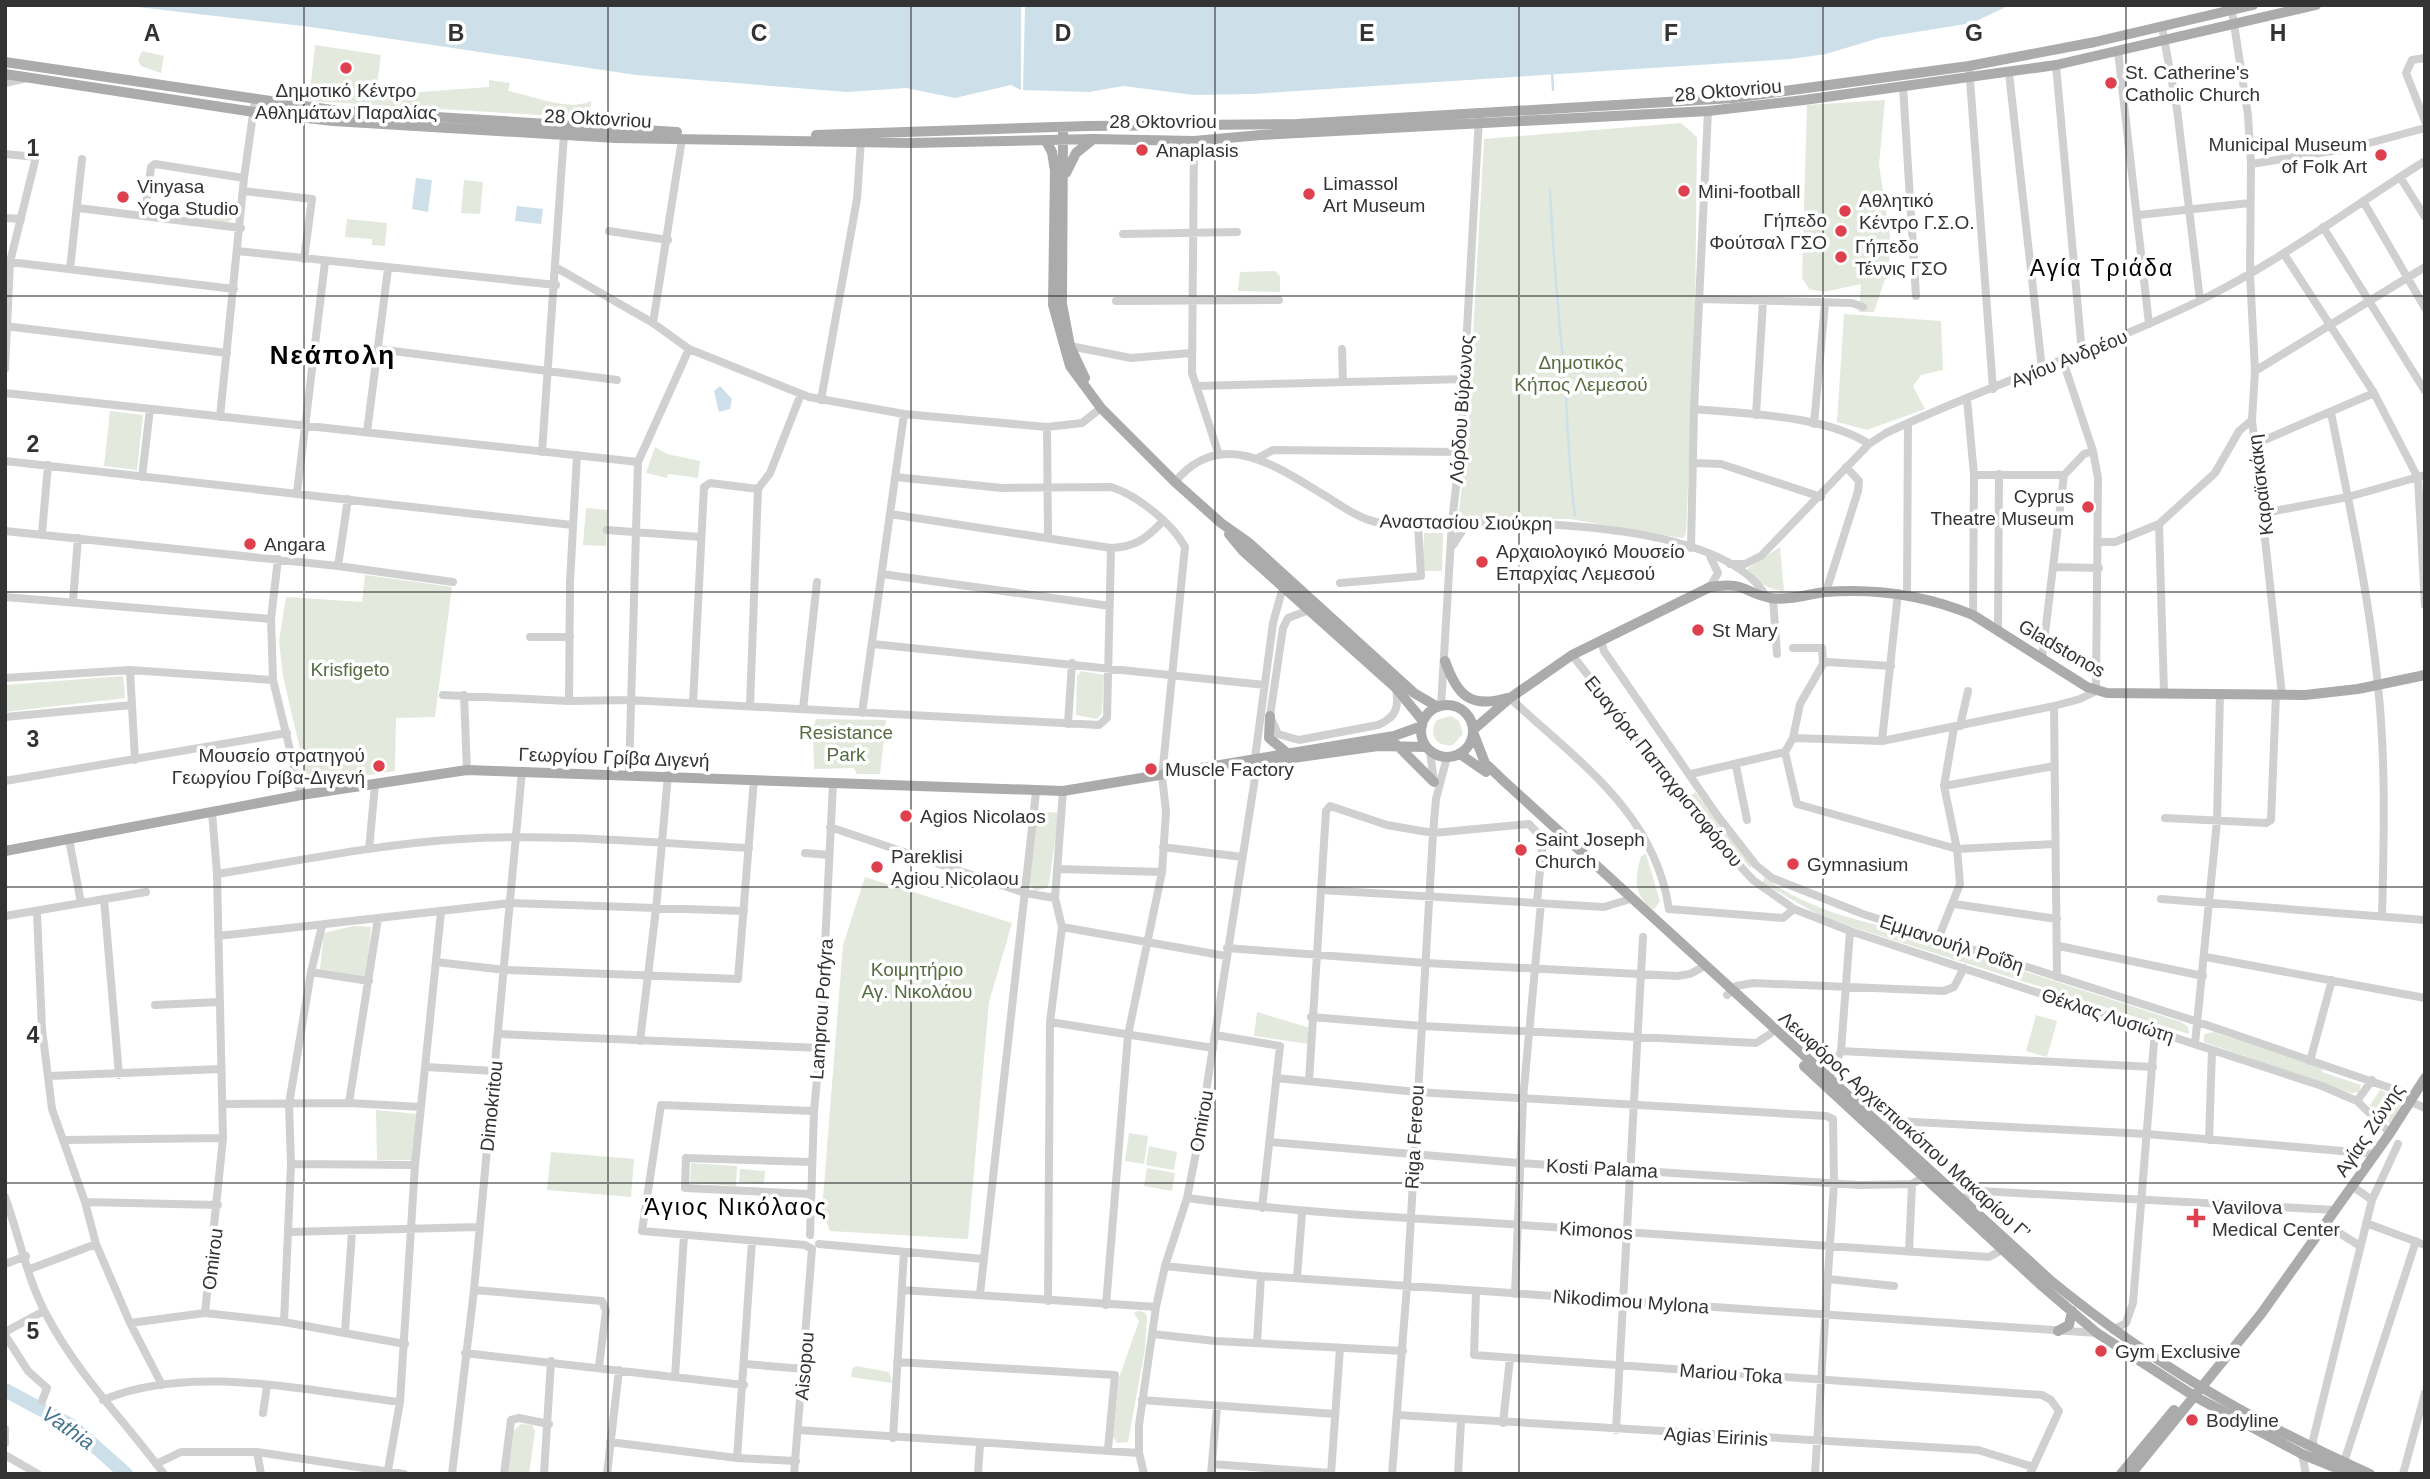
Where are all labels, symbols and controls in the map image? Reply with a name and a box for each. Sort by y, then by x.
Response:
text: A [144,20,160,46]
text: B [448,20,464,46]
text: C [751,20,767,46]
text: D [1055,20,1071,46]
text: E [1359,20,1375,46]
text: F [1664,20,1678,46]
text: G [1965,20,1983,46]
text: H [2270,20,2286,46]
marker: Δημοτικό Κέντρο Αθλημάτων Παραλίας [338,60,354,76]
place label: St. Catherine's Catholic Church [2125,62,2260,105]
street label: 28 Oktovriou [1673,75,1783,106]
marker: St. Catherine's Catholic Church [2103,75,2119,91]
place label: Δημοτικό Κέντρο Αθλημάτων Παραλίας [255,80,437,123]
street label: 28 Oktovriou [544,105,652,132]
street label: 28 Oktovriou [1109,111,1217,132]
place label: Municipal Museum of Folk Art [2209,134,2368,177]
text: 1 [27,135,40,161]
place label: Anaplasis [1156,140,1238,161]
marker: Anaplasis [1134,142,1150,158]
marker: Municipal Museum of Folk Art [2373,147,2389,163]
place label: Limassol Art Museum [1323,173,1425,216]
place label: Vinyasa Yoga Studio [137,176,239,219]
place label: Mini-football [1698,181,1800,202]
marker: Mini-football [1676,183,1692,199]
marker: Limassol Art Museum [1301,186,1317,202]
marker: Vinyasa Yoga Studio [115,189,131,205]
place label: Αθλητικό Κέντρο Γ.Σ.Ο. [1859,190,1975,233]
marker: Αθλητικό Κέντρο Γ.Σ.Ο. [1837,203,1853,219]
place label: Γήπεδο Φούτσαλ ΓΣΟ [1709,210,1827,253]
marker: Γήπεδο Φούτσαλ ΓΣΟ [1833,223,1849,239]
place label: Γήπεδο Τέννις ΓΣΟ [1855,236,1948,279]
marker: Γήπεδο Τέννις ΓΣΟ [1833,249,1849,265]
district label: Αγία Τριάδα [2030,255,2174,281]
street label: Αγίου Ανδρέου [2008,326,2131,391]
street label: Λόρδου Βύρωνος [1446,334,1477,484]
district label: Νεάπολη [270,340,396,370]
park label: Δημοτικός Κήπος Λεμεσού [1514,352,1648,395]
text: 2 [27,431,39,457]
street label: Καραϊσκάκη [2244,433,2277,537]
place label: Cyprus Theatre Museum [1930,486,2074,529]
marker: Cyprus Theatre Museum [2080,499,2096,515]
street label: Αναστασίου Σιούκρη [1379,510,1553,535]
place label: Angara [264,534,326,555]
marker: Angara [242,536,258,552]
place label: Αρχαιολογικό Μουσείο Επαρχίας Λεμεσού [1496,541,1685,584]
marker: Αρχαιολογικό Μουσείο Επαρχίας Λεμεσού [1474,554,1490,570]
street label: Gladstonos [2015,615,2109,682]
place label: St Mary [1712,620,1778,641]
marker: St Mary [1690,622,1706,638]
park label: Krisfigeto [310,659,390,680]
street label: Ευαγόρα Παπαχριστοφόρου [1580,672,1747,871]
park label: Resistance Park [799,722,893,765]
text: 3 [27,726,39,752]
street label: Γεωργίου Γρίβα Διγενή [518,744,710,771]
place label: Μουσείο στρατηγού Γεωργίου Γρίβα-Διγενή [172,745,365,788]
marker: Μουσείο στρατηγού Γεωργίου Γρίβα-Διγενή [371,758,387,774]
place label: Muscle Factory [1165,759,1294,780]
marker: Muscle Factory [1143,761,1159,777]
place label: Agios Nicolaos [920,806,1046,827]
marker: Agios Nicolaos [898,808,914,824]
place label: Saint Joseph Church [1535,829,1645,872]
marker: Saint Joseph Church [1513,842,1529,858]
place label: Pareklisi Agiou Nicolaou [891,846,1019,889]
place label: Gymnasium [1807,854,1908,875]
marker: Gymnasium [1785,856,1801,872]
marker: Pareklisi Agiou Nicolaou [869,859,885,875]
street label: Εμμανουήλ Ροΐδη [1877,910,2026,977]
street label: Lamprou Porfyra [806,937,837,1080]
park label: Κοιμητήριο Αγ. Νικολάου [862,959,972,1002]
street label: Θέκλας Λυσιώτη [2039,984,2177,1047]
street label: Λεωφόρος Αρχιεπισκόπου Μακαρίου Γ’ [1775,1007,2035,1244]
text: 4 [27,1022,40,1048]
street label: Dimokritou [476,1060,507,1152]
street label: Αγίας Ζώνης [2331,1080,2408,1181]
street label: Riga Fereou [1401,1084,1428,1190]
street label: Omirou [1186,1089,1217,1154]
street label: Kosti Palama [1546,1155,1659,1182]
district label: Άγιος Νικόλαος [644,1194,828,1220]
place label: Vavilova Medical Center [2212,1197,2340,1240]
marker: Vavilova Medical Center [2186,1208,2206,1228]
street label: Kimonos [1558,1217,1634,1244]
street label: Omirou [198,1227,227,1291]
street label: Nikodimou Mylona [1552,1286,1710,1317]
text: 5 [27,1318,40,1344]
street label: Aisopou [791,1331,818,1401]
place label: Gym Exclusive [2115,1341,2241,1362]
marker: Gym Exclusive [2093,1343,2109,1359]
street label: Mariou Toka [1679,1359,1784,1388]
water label: Vathia [38,1401,99,1454]
place label: Bodyline [2206,1410,2279,1431]
marker: Bodyline [2184,1412,2200,1428]
street label: Agias Eirinis [1663,1423,1769,1450]

